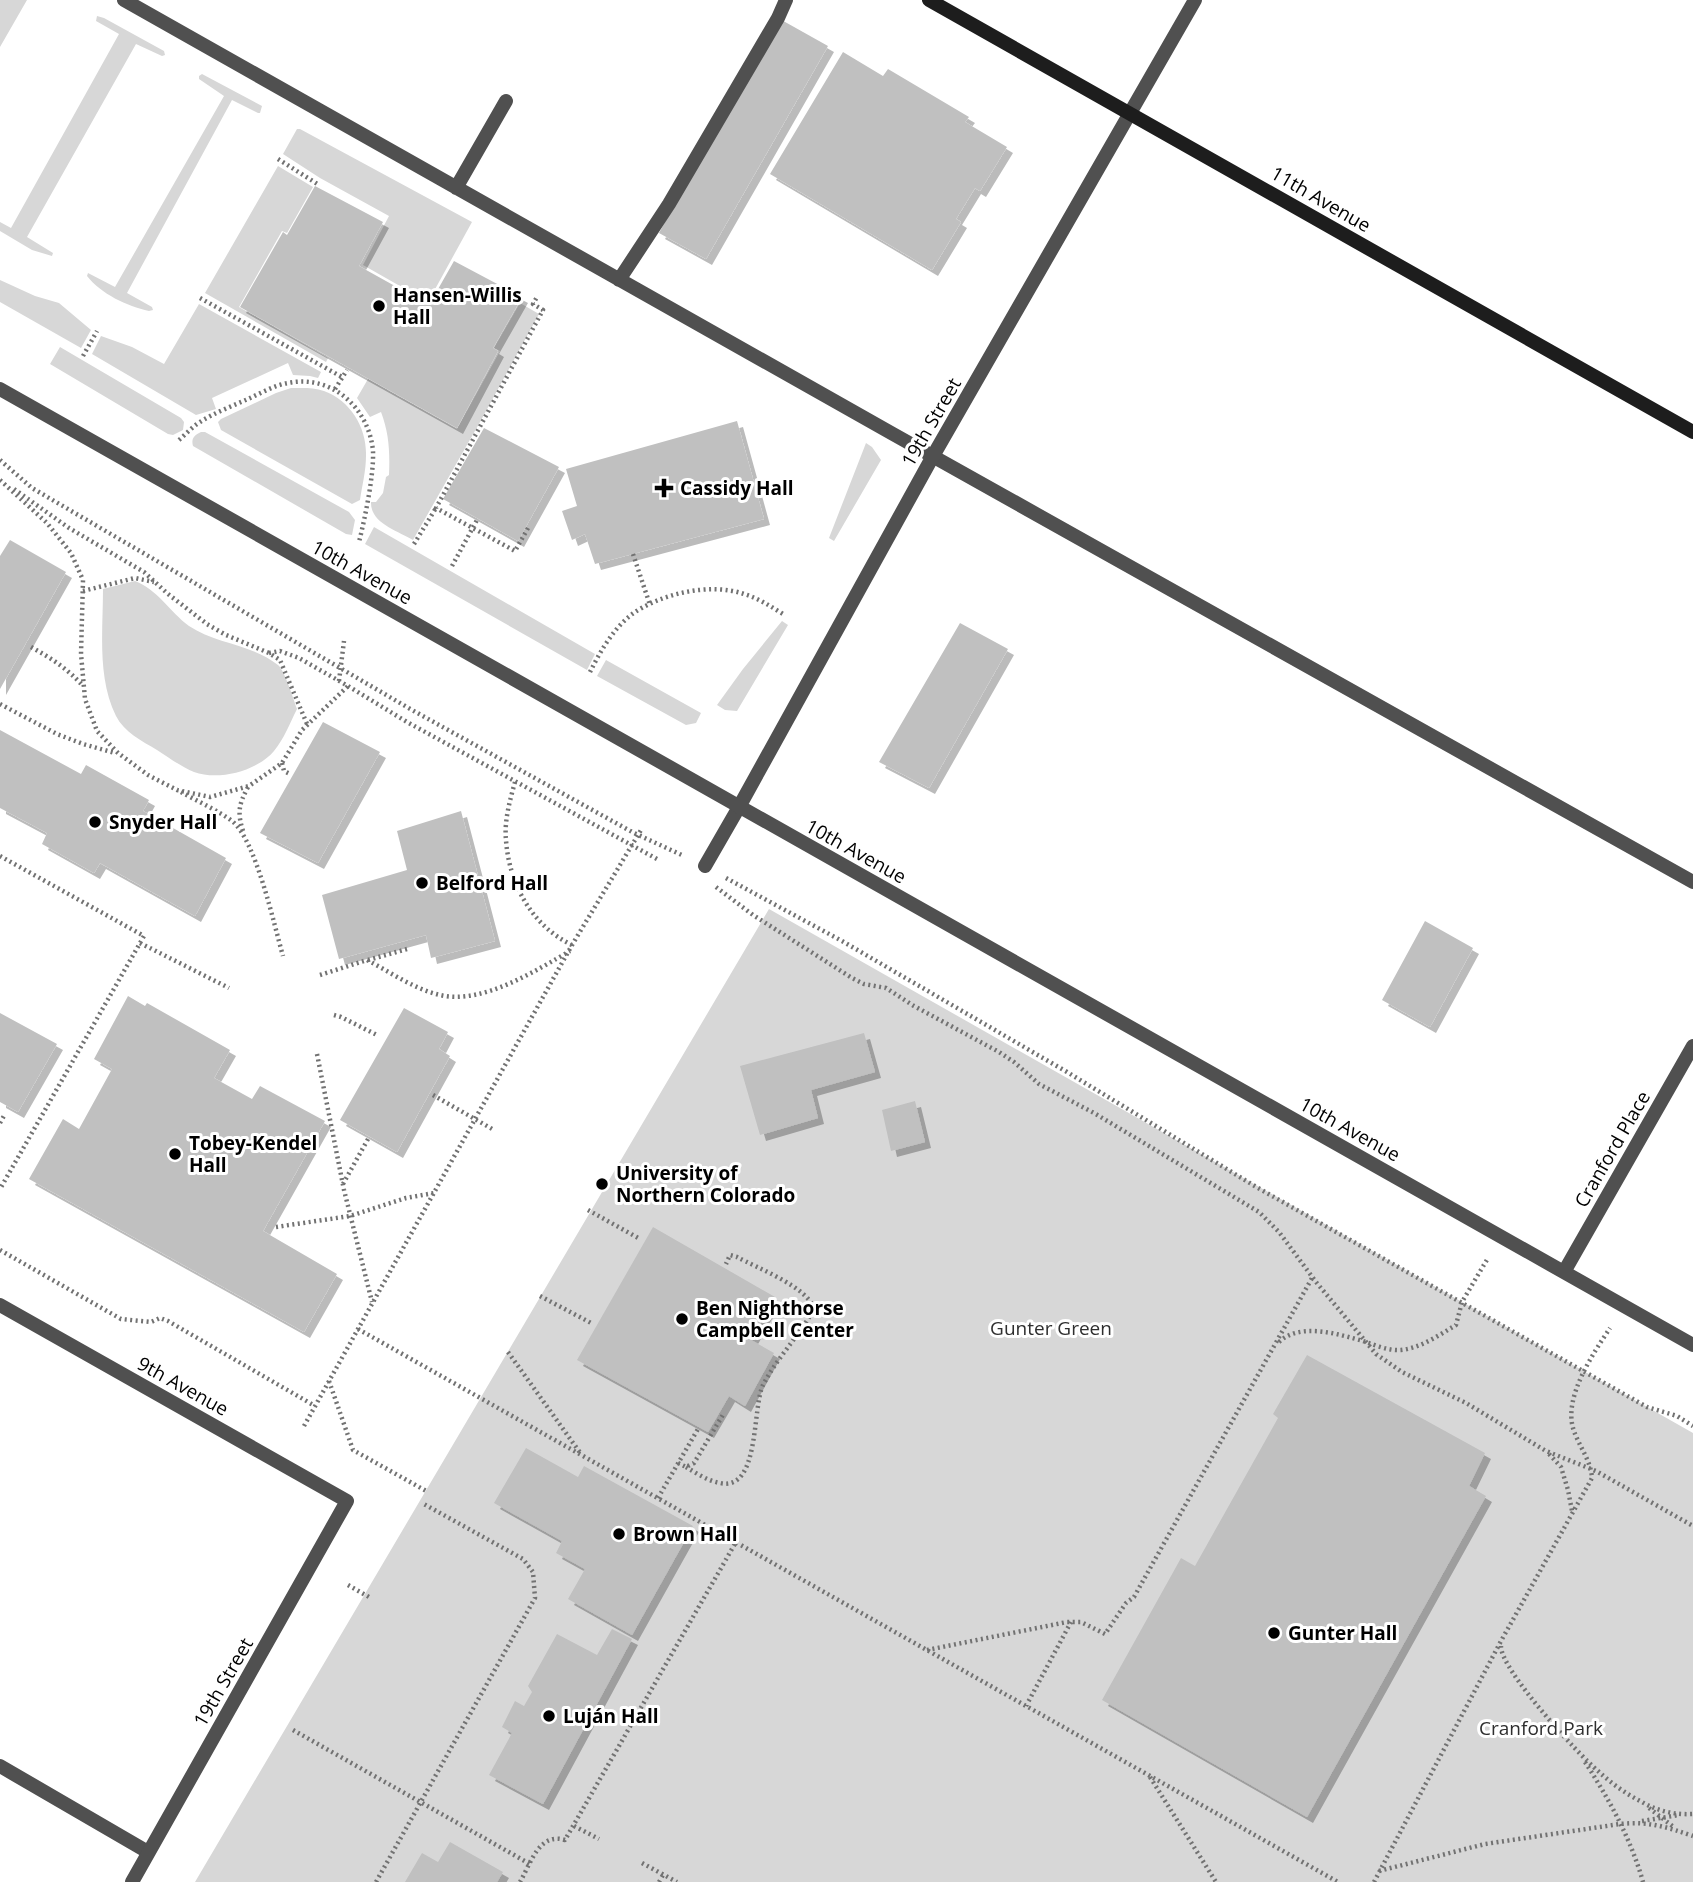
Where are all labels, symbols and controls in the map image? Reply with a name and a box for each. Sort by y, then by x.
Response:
street label: 11th Avenue [1266,160,1376,238]
place label: Hansen-Willis Hall [393,282,522,330]
marker: Hansen-Willis Hall [371,298,387,314]
street label: 19th Street [895,373,967,471]
place label: Cassidy Hall [680,475,794,501]
marker: Cassidy Hall [654,478,674,498]
street label: 10th Avenue [307,534,417,610]
place label: Snyder Hall [109,809,217,835]
street label: 10th Avenue [801,813,911,889]
marker: Snyder Hall [87,814,103,830]
place label: Belford Hall [436,870,548,896]
marker: Belford Hall [414,875,430,891]
street label: Cranford Place [1568,1086,1656,1212]
street label: 10th Avenue [1295,1091,1405,1167]
place label: Tobey-Kendel Hall [189,1130,317,1178]
marker: Tobey-Kendel Hall [167,1146,183,1162]
place label: University of Northern Colorado [616,1160,795,1208]
marker: University of Northern Colorado [594,1176,610,1192]
place label: Ben Nighthorse Campbell Center [696,1295,854,1343]
marker: Ben Nighthorse Campbell Center [674,1311,690,1327]
park label: Gunter Green [990,1315,1112,1341]
street label: 9th Avenue [133,1350,233,1422]
place label: Brown Hall [633,1521,737,1547]
marker: Brown Hall [611,1526,627,1542]
place label: Gunter Hall [1288,1620,1397,1646]
marker: Gunter Hall [1266,1625,1282,1641]
street label: 19th Street [187,1633,259,1731]
place label: Luján Hall [563,1703,659,1729]
marker: Luján Hall [541,1708,557,1724]
park label: Cranford Park [1479,1715,1603,1741]

